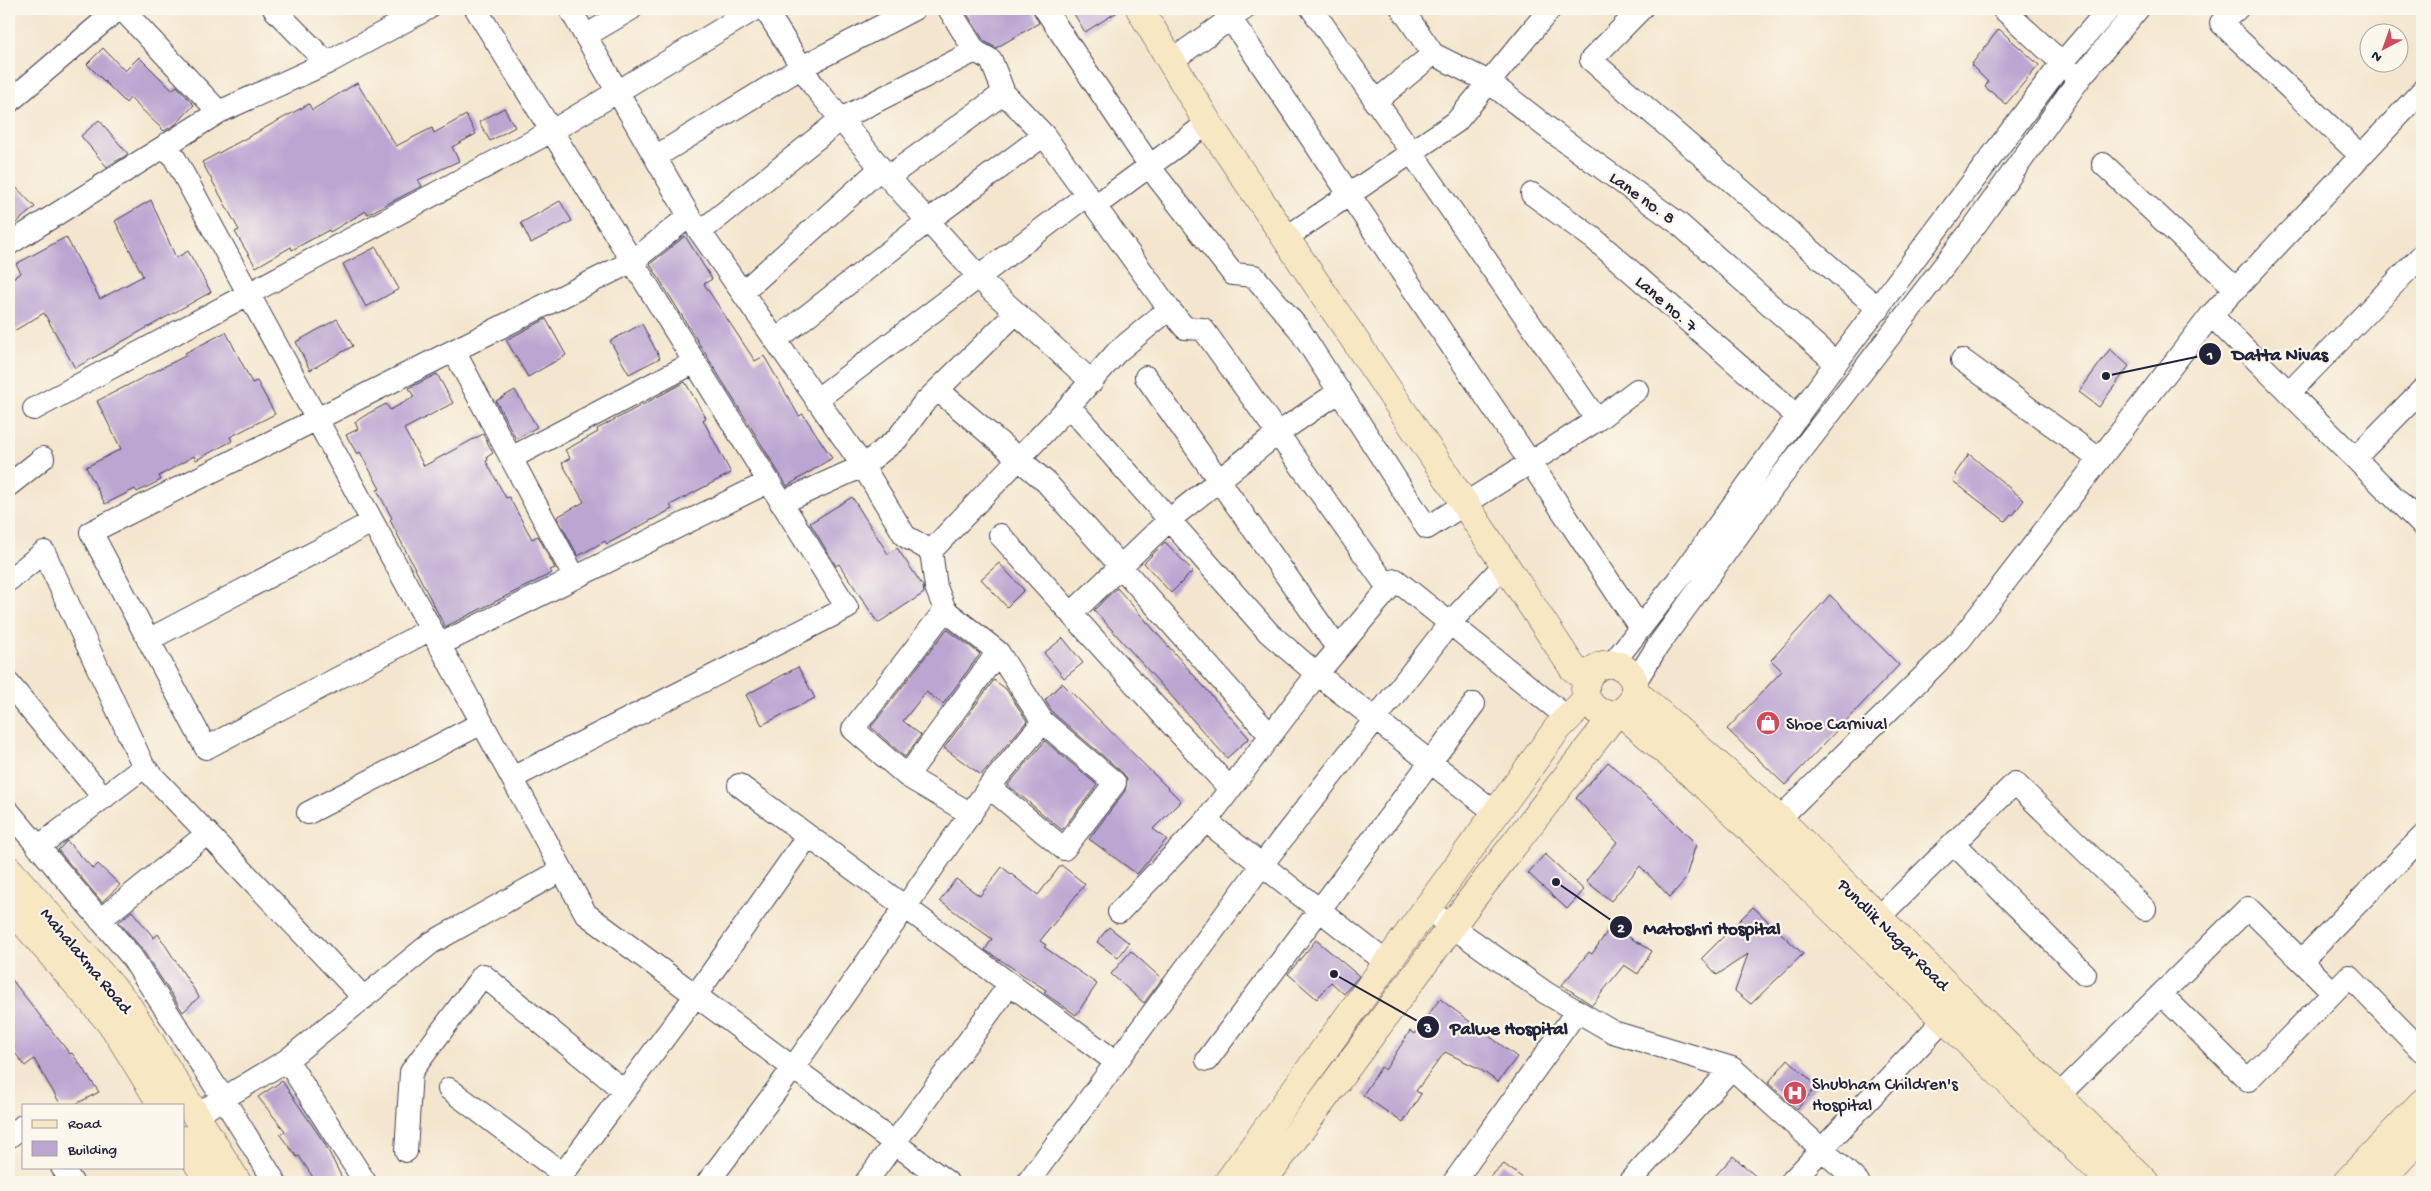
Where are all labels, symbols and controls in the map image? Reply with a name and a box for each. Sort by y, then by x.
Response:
north arrow [2358,22,2408,72]
text: N [2368,47,2386,65]
street label: Lane no. 8 [1604,168,1679,230]
street label: Lane no. 7 [1630,272,1701,338]
callout: Datta Nivas [2197,337,2338,371]
text: Datta Nivas [2230,345,2329,368]
text: 1 [2206,347,2213,365]
shop icon: Shoe Carnival [1755,710,1781,736]
place label: Shoe Carnival [1786,715,1887,736]
street label: Pundlik Nagar Road [1831,875,1954,997]
street label: Mahalaxma Road [35,904,136,1020]
callout: Matoshri Hospital [1609,910,1791,944]
text: Matoshri Hospital [1643,919,1781,942]
text: 2 [1617,920,1625,938]
callout: Palwe Hospital [1416,1010,1578,1044]
text: Palwe Hospital [1449,1019,1568,1042]
text: 3 [1423,1020,1432,1038]
place label: Shubham Children's Hospital [1812,1075,1959,1117]
hospital icon: Shubham Children's Hospital [1782,1080,1808,1106]
legend [22,1104,185,1168]
text: Road [68,1116,102,1134]
text: Building [67,1142,117,1160]

